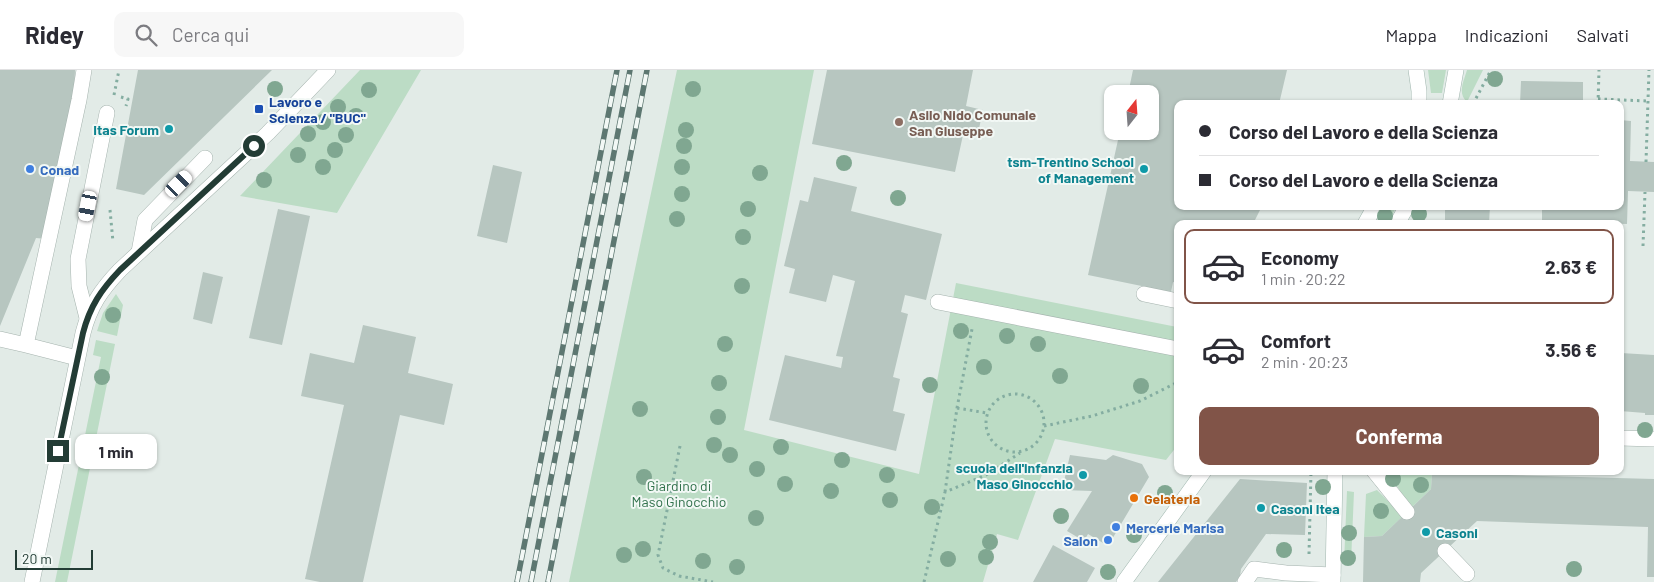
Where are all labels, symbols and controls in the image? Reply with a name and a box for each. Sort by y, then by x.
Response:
search box [114,12,464,57]
text: Ridey [25,20,84,49]
icon: search [132,21,160,49]
text: Cerca qui [172,23,249,46]
text: Mappa [1386,24,1437,46]
text: Indicazioni [1465,24,1549,46]
text: Salvati [1577,24,1629,46]
north arrow [1104,85,1159,140]
map controls [1104,85,1159,140]
place label: Lavoro e Scienza / "BUC" [269,93,366,126]
marker: Lavoro e Scienza / "BUC" [253,103,265,115]
place label: Asilo Nido Comunale San Giuseppe [909,106,1036,139]
marker: Asilo Nido Comunale San Giuseppe [893,116,905,128]
text: Corso del Lavoro e della Scienza [1229,120,1498,143]
place label: Itas Forum [93,121,159,138]
marker: Itas Forum [163,123,175,135]
route start [243,135,265,157]
place label: tsm-Trentino School of Management [1007,153,1134,186]
place label: Conad [40,161,79,178]
marker: Conad [24,163,36,175]
marker: tsm-Trentino School of Management [1138,163,1150,175]
car [163,168,194,200]
text: Corso del Lavoro e della Scienza [1229,168,1498,191]
car [77,190,98,222]
icon: car [1201,244,1246,289]
text: Economy [1261,246,1339,269]
text: 2.63 € [1545,255,1597,278]
text: 1 min · 20:22 [1261,269,1346,288]
icon: car [1201,327,1246,372]
text: Comfort [1261,329,1331,352]
text: 3.56 € [1545,338,1597,361]
text: 2 min · 20:23 [1261,352,1348,371]
button: Conferma [1199,407,1599,465]
callout: 1 min [76,434,158,468]
route end [47,440,69,462]
text: 1 min [98,442,134,461]
place label: scuola dell'infanzia Maso Ginocchio [956,459,1073,492]
marker: scuola dell'infanzia Maso Ginocchio [1077,469,1089,481]
park label: Giardino di Maso Ginocchio [632,477,726,510]
place label: Gelateria [1144,490,1200,507]
marker: Gelateria [1128,492,1140,504]
place label: Casoni Itea [1271,500,1340,517]
marker: Casoni Itea [1255,502,1267,514]
place label: Mercerie Marisa [1126,519,1224,536]
marker: Mercerie Marisa [1110,521,1122,533]
place label: Casoni [1436,524,1478,541]
marker: Casoni [1420,526,1432,538]
place label: Salon [1063,532,1098,549]
marker: Salon [1102,534,1114,546]
scale bar [15,547,92,570]
text: 20 m [22,550,52,567]

